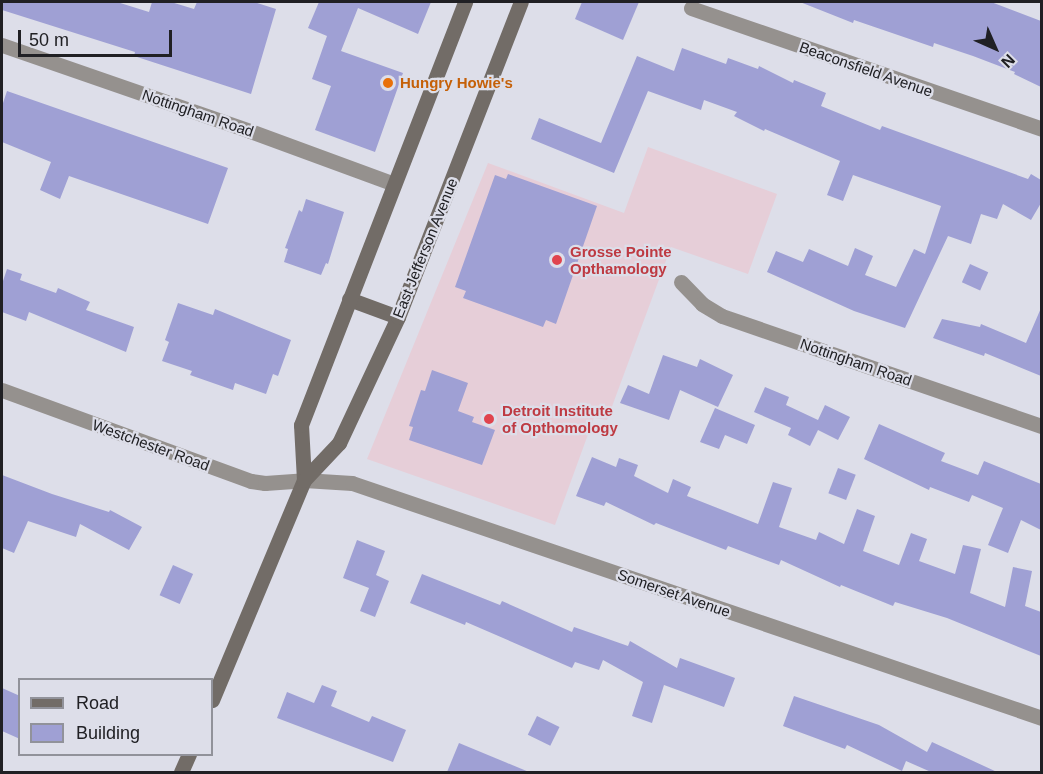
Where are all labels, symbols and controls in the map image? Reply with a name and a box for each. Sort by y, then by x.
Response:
scale bar [21,18,176,56]
north arrow [965,18,1025,78]
text: 50 m [29,30,69,50]
street label: Beaconsfield Avenue [797,38,935,100]
text: N [998,51,1018,71]
place label: Hungry Howie's [400,74,513,92]
marker: Hungry Howie's [381,76,395,90]
street label: Nottingham Road [140,85,256,141]
street label: East Jefferson Avenue [388,175,462,321]
place label: Grosse Pointe Opthamology [570,242,672,277]
marker: Grosse Pointe Opthamology [548,251,566,269]
street label: Nottingham Road [798,334,914,390]
place label: Detroit Institute of Opthomology [502,401,618,436]
marker: Detroit Institute of Opthomology [480,410,498,428]
street label: Westchester Road [90,415,212,475]
street label: Somerset Avenue [615,565,733,621]
legend [18,678,213,756]
text: Road [76,693,119,713]
text: Building [76,723,140,743]

